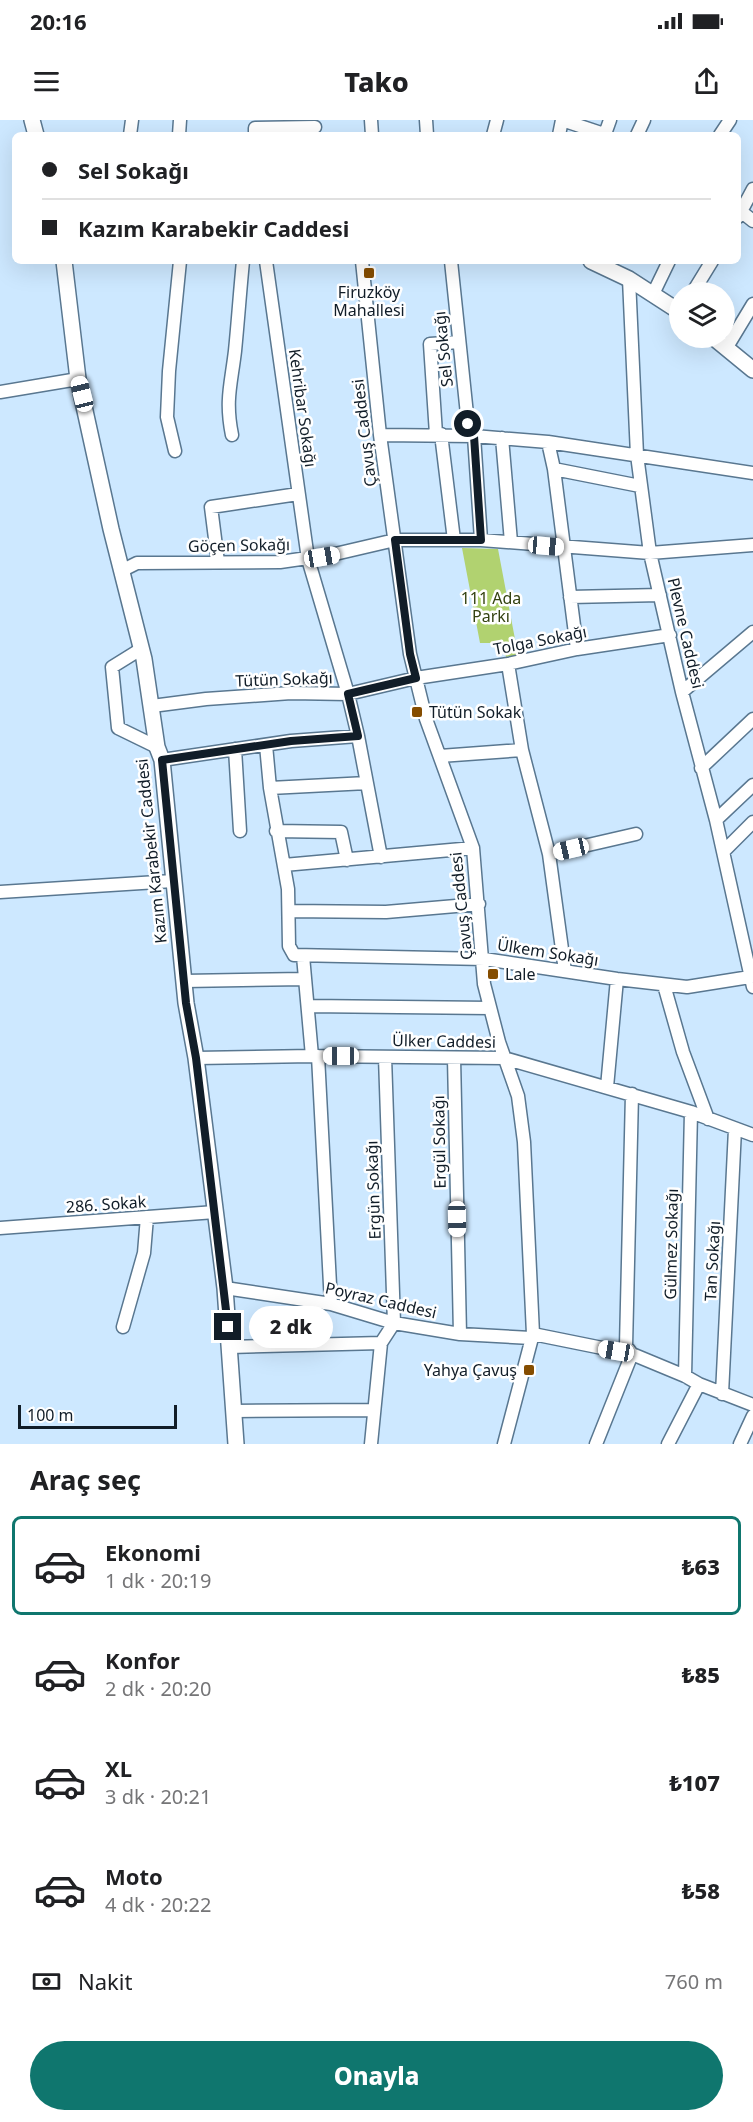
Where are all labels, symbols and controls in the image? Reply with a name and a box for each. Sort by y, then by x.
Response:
text: 20:16 [30,6,87,36]
text: Tako [344,63,409,100]
icon: menu [30,65,63,98]
icon: share [690,65,723,98]
text: Sel Sokağı [78,155,189,185]
text: Kazım Karabekir Caddesi [78,213,349,243]
marker: Firuzköy Mahallesi [362,266,376,280]
place label: Firuzköy Mahallesi [333,281,405,321]
map controls [669,282,735,348]
button: layers [669,282,735,348]
street label: Sel Sokağı [428,310,458,388]
street label: Kehribar Sokağı [284,348,322,468]
car [69,374,95,414]
street label: Çavuş Caddesi [346,378,382,488]
route start [454,410,481,437]
street label: Göçen Sokağı [188,533,290,557]
car [527,535,565,557]
car [303,545,341,569]
street label: Plevne Caddesi [663,575,709,691]
park label: 111 Ada Parkı [461,587,521,627]
street label: Tolga Sokağı [492,620,588,660]
street label: Tütün Sokağı [235,666,333,692]
place label: Tütün Sokak [429,701,522,723]
marker: Tütün Sokak [410,705,424,719]
street label: Kazım Karabekir Caddesi [130,758,172,944]
car [551,836,591,862]
street label: Çavuş Caddesi [444,851,478,961]
street label: Ülkem Sokağı [496,933,600,971]
place label: Lale [505,963,536,985]
marker: Lale [486,967,500,981]
street label: Ülker Caddesi [392,1029,496,1053]
car [323,1047,359,1065]
street label: Ergül Sokağı [427,1095,451,1189]
street label: Ergün Sokağı [360,1140,386,1240]
street label: Gülmez Sokağı [659,1188,683,1300]
street label: 286. Sokak [65,1190,147,1218]
car [448,1201,466,1237]
street label: Tan Sokağı [699,1220,725,1302]
street label: Poyraz Caddesi [323,1276,439,1324]
callout: 2 dk [249,1306,333,1348]
route end [214,1313,241,1340]
text: 2 dk [270,1313,312,1340]
car [597,1339,635,1363]
place label: Yahya Çavuş [424,1359,517,1381]
marker: Yahya Çavuş [522,1363,536,1377]
scale bar [18,1402,177,1430]
text: 100 m [27,1404,74,1426]
text: Araç seç [30,1461,141,1498]
text: Ekonomi [105,1537,201,1567]
icon: car [33,1539,87,1593]
text: ₺63 [682,1551,720,1581]
text: 1 dk · 20:19 [105,1567,212,1594]
text: Konfor [105,1645,180,1675]
icon: car [33,1647,87,1701]
text: ₺85 [682,1659,720,1689]
text: 2 dk · 20:20 [105,1675,212,1702]
text: XL [105,1753,132,1783]
icon: car [33,1755,87,1809]
text: ₺107 [669,1767,720,1797]
text: 3 dk · 20:21 [105,1783,212,1810]
text: Moto [105,1861,163,1891]
icon: car [33,1863,87,1917]
text: ₺58 [682,1875,720,1905]
text: 4 dk · 20:22 [105,1891,212,1918]
icon: cash [30,1965,63,1998]
text: Nakit [78,1966,132,1996]
text: 760 m [665,1968,723,1995]
button: Onayla [30,2041,723,2110]

